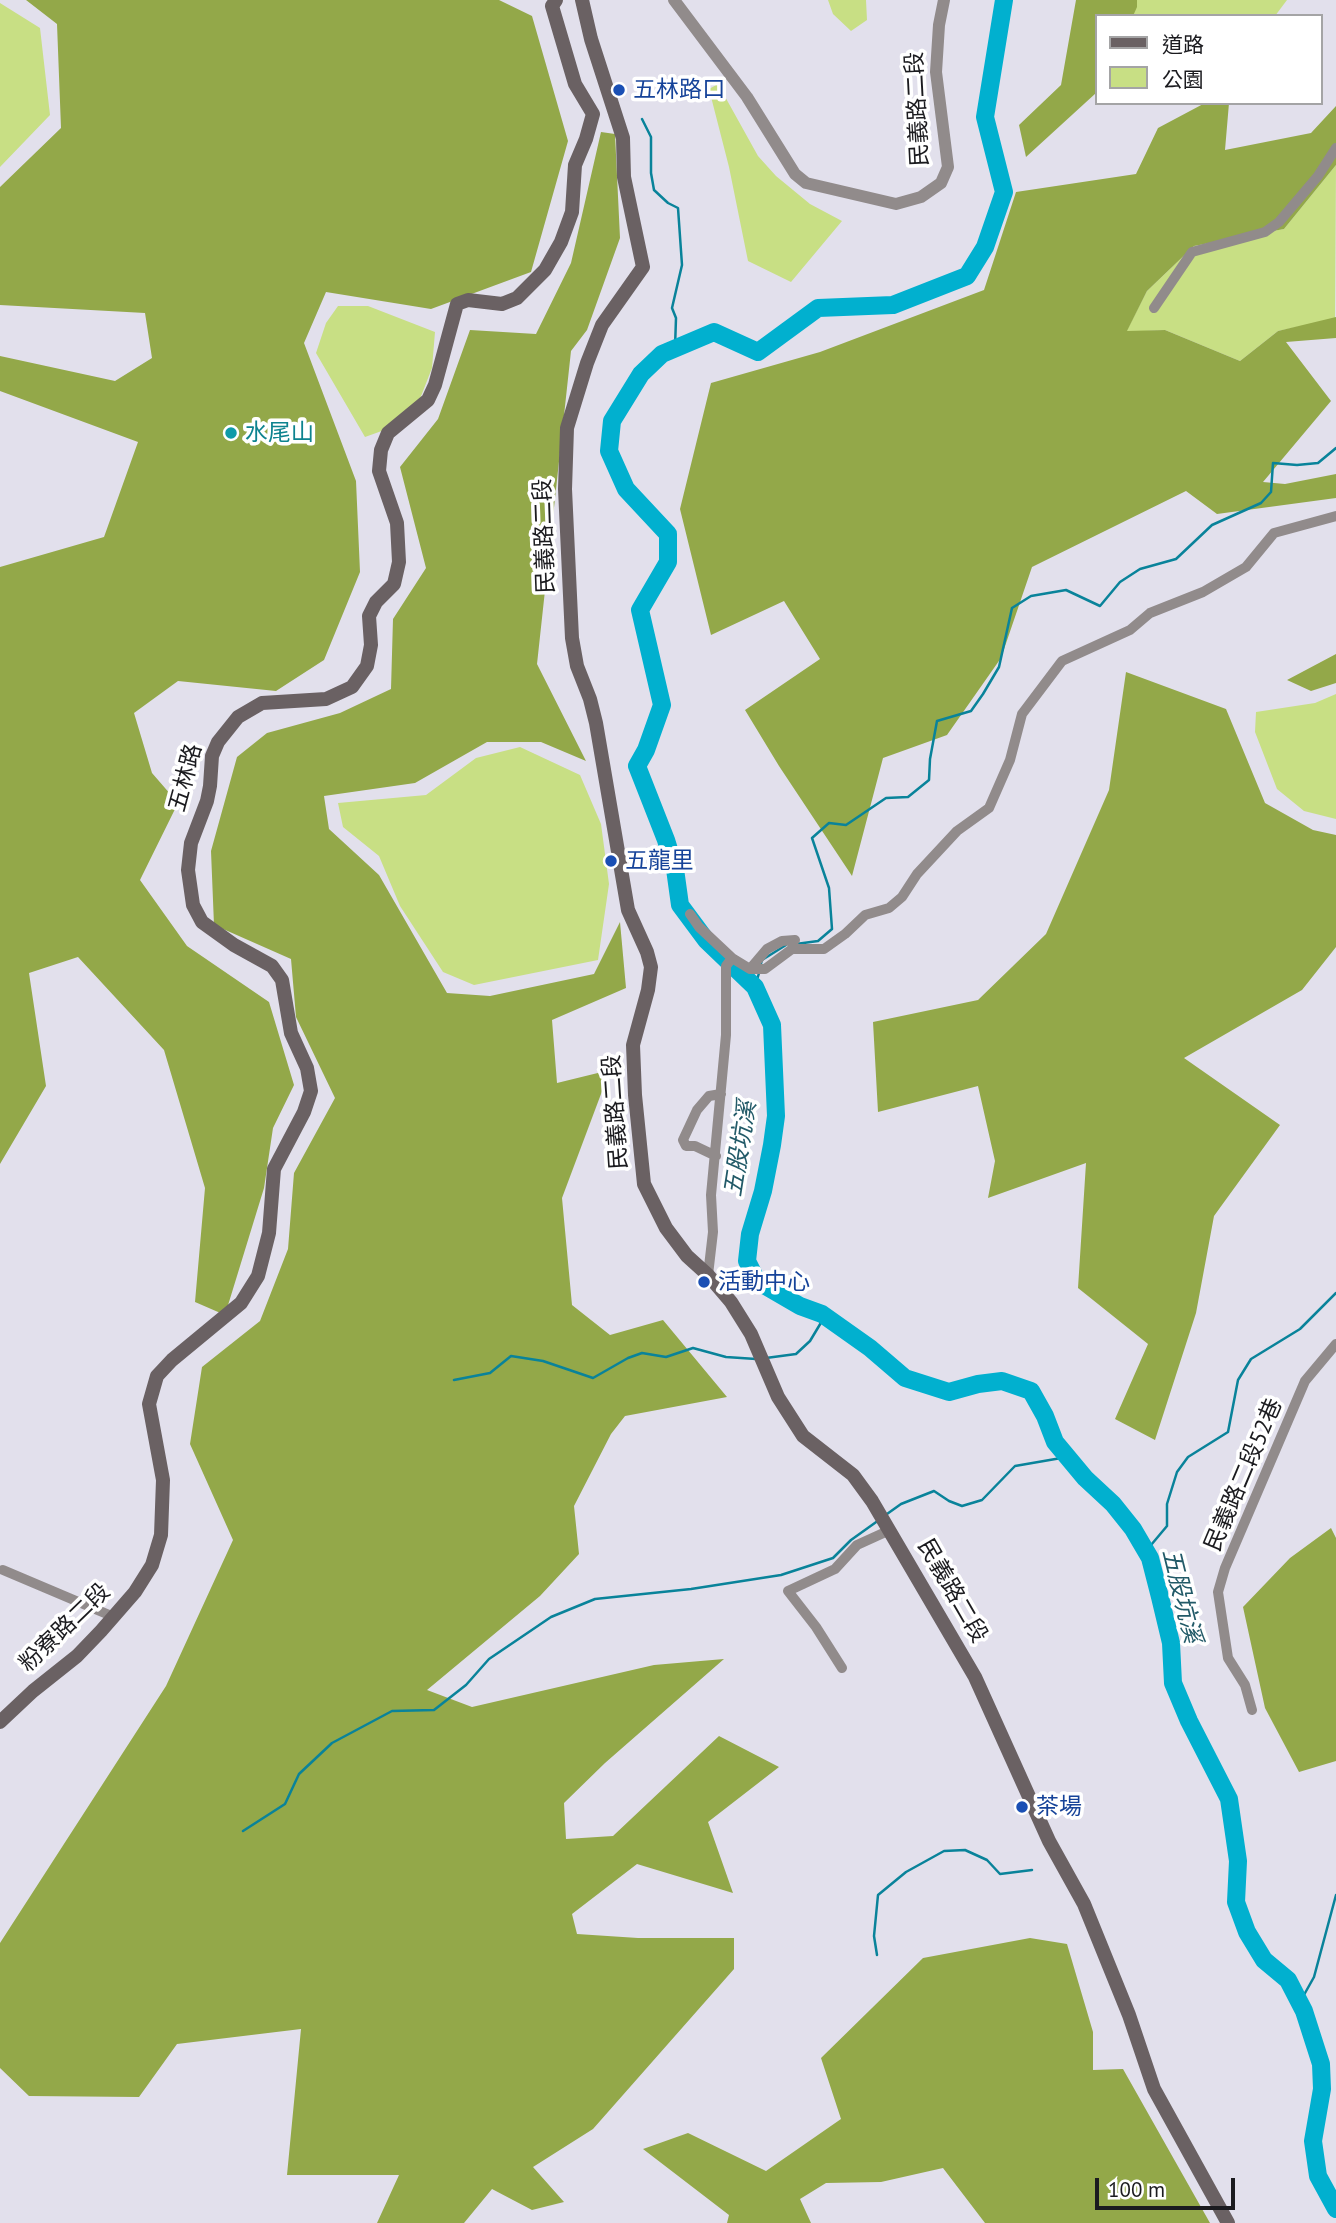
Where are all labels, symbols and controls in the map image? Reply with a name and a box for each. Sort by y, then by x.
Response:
legend [1094,14,1322,105]
text: 道路 [1162,31,1204,58]
street label: 民義路二段 [901,51,935,167]
text: 公園 [1162,66,1204,93]
place label: 五林路口 [633,76,725,104]
marker: 五林路口 [611,82,627,98]
place label: 水尾山 [245,419,314,447]
marker: 水尾山 [223,425,239,441]
street label: 民義路二段 [529,478,561,594]
street label: 五林路 [164,741,208,815]
place label: 五龍里 [625,847,694,875]
marker: 五龍里 [603,853,619,869]
street label: 民義路二段 [598,1054,634,1170]
water label: 五股坑溪 [719,1099,763,1199]
place label: 活動中心 [718,1268,810,1296]
marker: 活動中心 [696,1274,712,1290]
street label: 民義路二段52巷 [1199,1395,1289,1555]
street label: 民義路二段 [911,1534,993,1648]
water label: 五股坑溪 [1155,1546,1207,1646]
street label: 粉寮路二段 [14,1578,116,1678]
place label: 茶場 [1036,1793,1082,1821]
marker: 茶場 [1014,1799,1030,1815]
scale bar [1098,2164,1238,2208]
text: 100 m [1108,2176,1165,2203]

